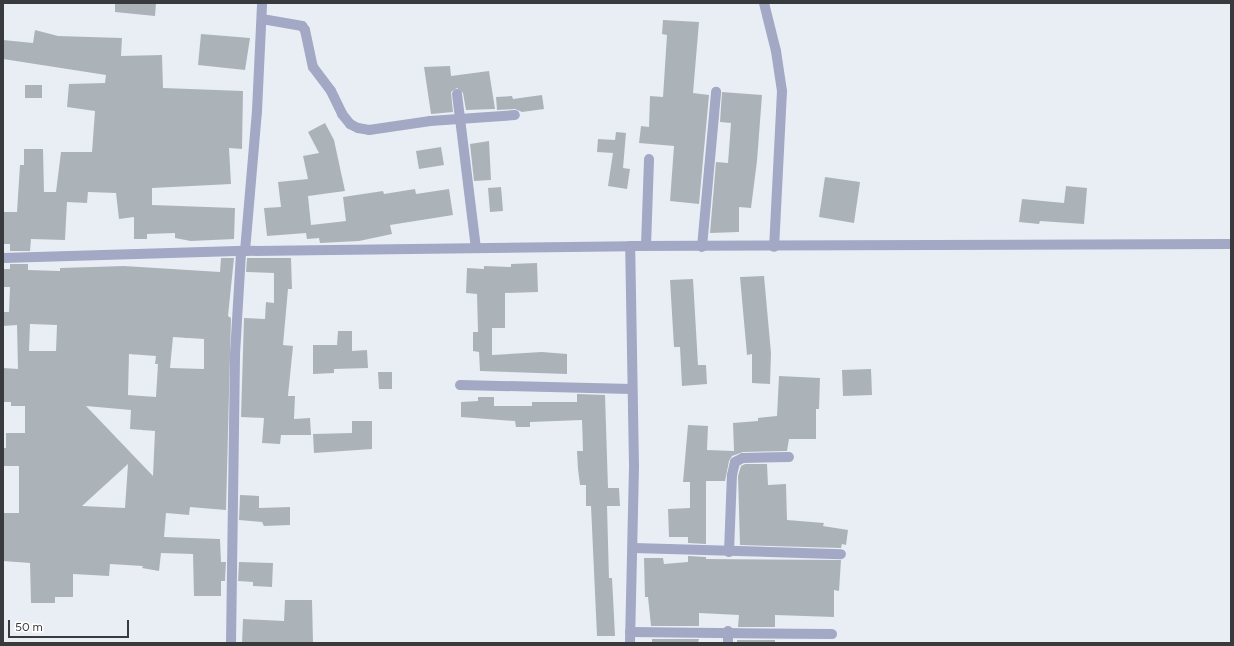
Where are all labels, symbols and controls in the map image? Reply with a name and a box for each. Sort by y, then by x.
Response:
scale bar [10,612,131,638]
text: 50 m [15,620,43,634]

